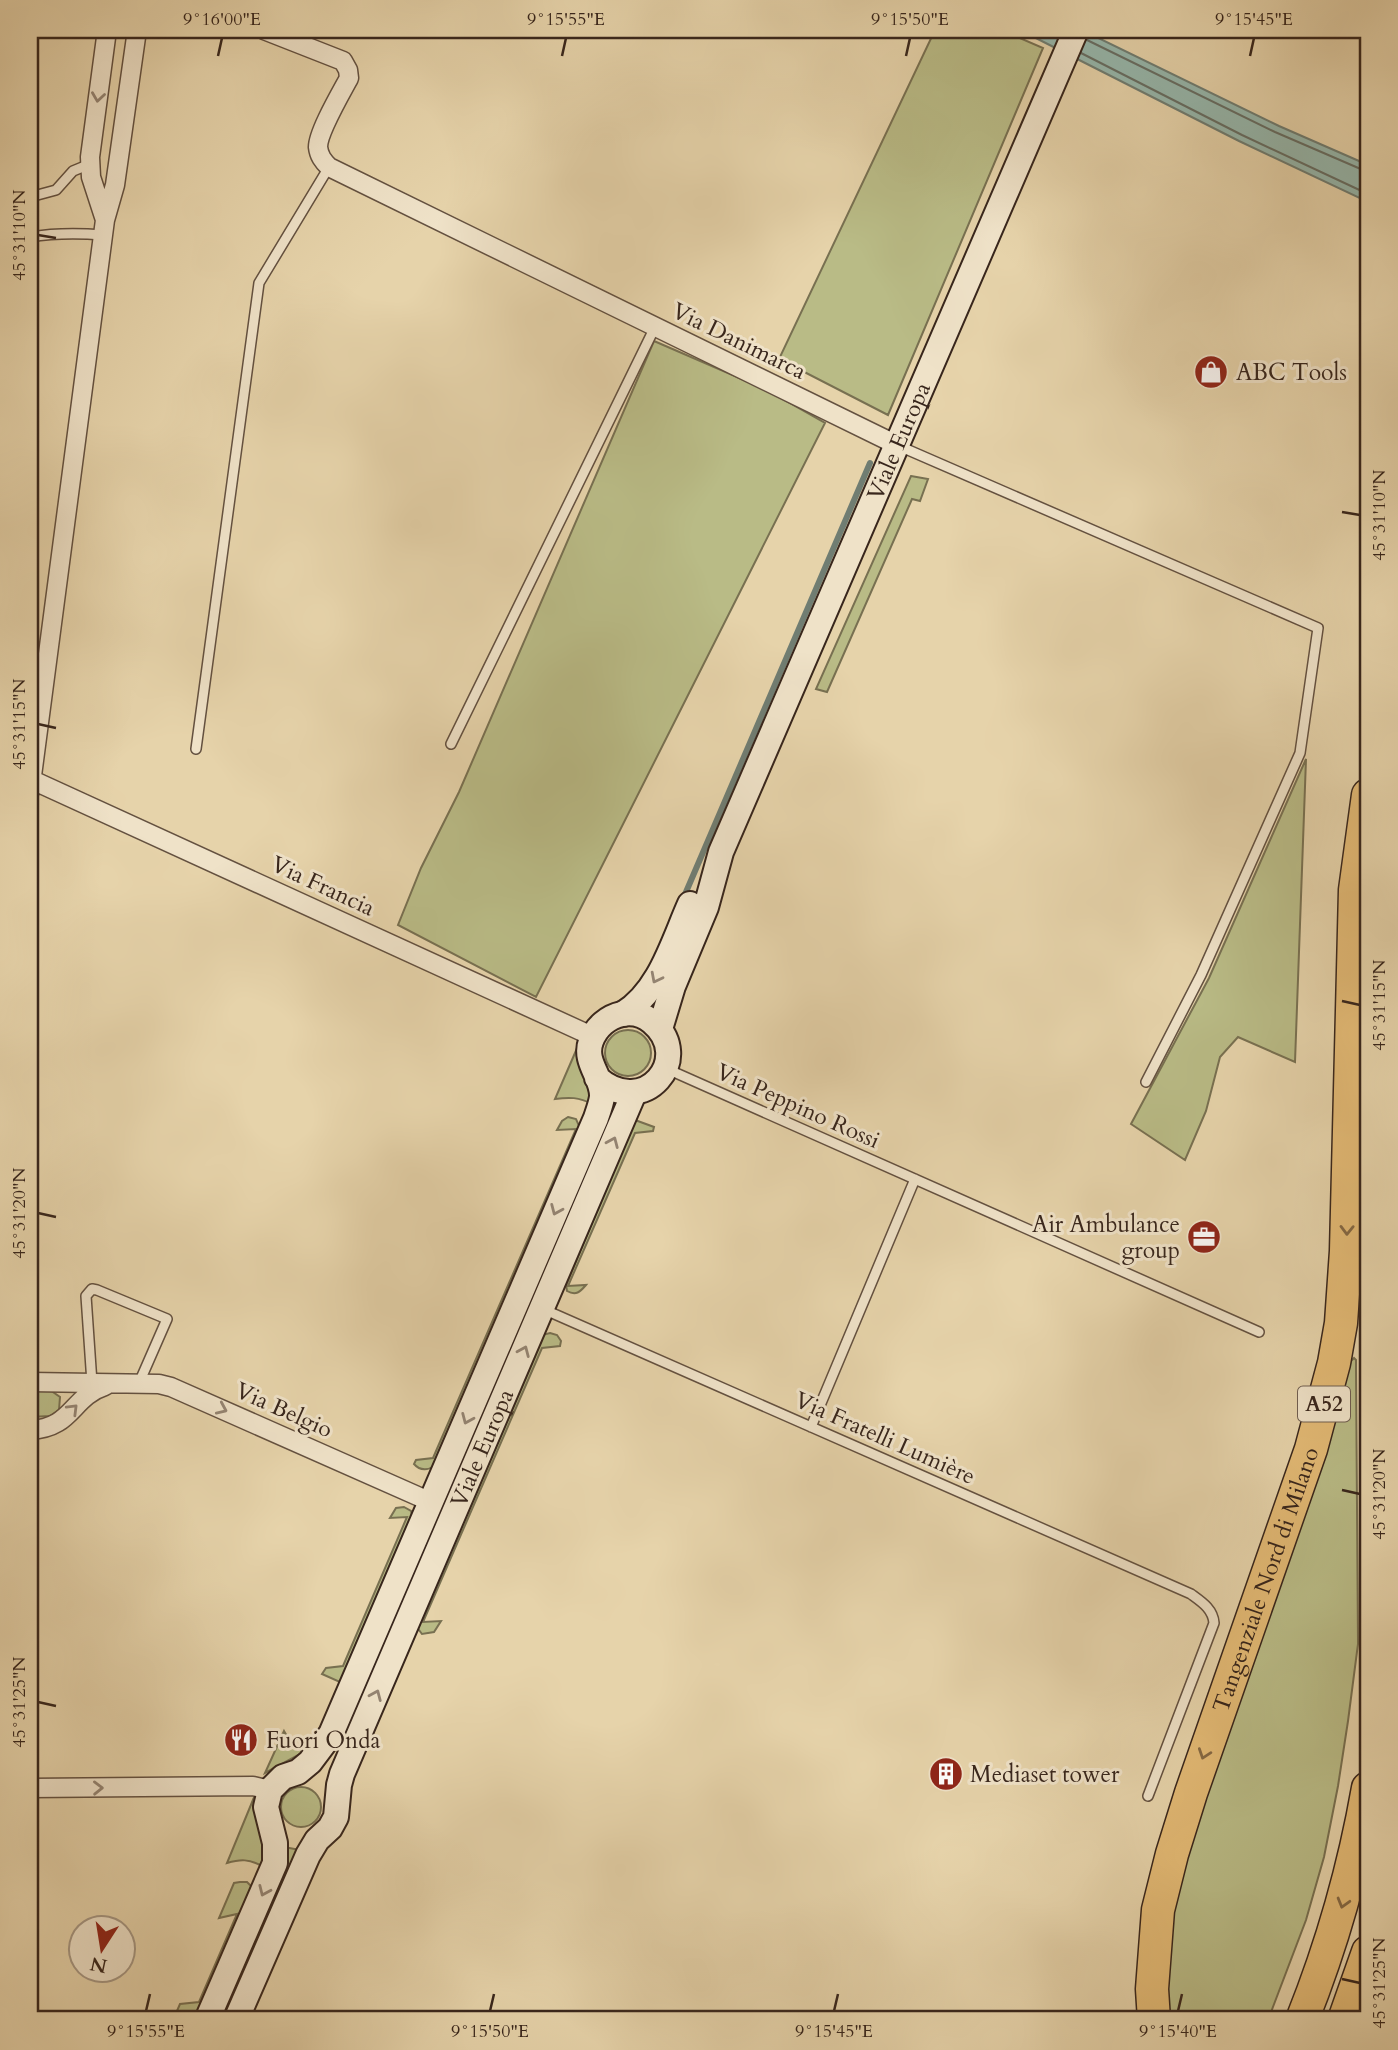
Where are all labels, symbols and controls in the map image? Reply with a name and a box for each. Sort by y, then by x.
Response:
text: 9°16'00"E [183,7,261,32]
text: 9°15'55"E [527,7,605,32]
text: 9°15'50"E [871,7,949,32]
text: 9°15'45"E [1215,7,1293,32]
one-way arrow [91,92,106,103]
text: 45°31'10"N [7,189,32,281]
street label: Via Danimarca [667,295,811,387]
shop icon: ABC Tools [1192,353,1230,391]
place label: ABC Tools [1236,357,1347,388]
street label: Viale Europa [859,377,938,505]
text: 45°31'10"N [1367,469,1392,561]
text: 45°31'15"N [7,678,32,770]
street label: Via Francia [266,849,380,924]
text: 45°31'15"N [1367,959,1392,1051]
one-way arrow [650,971,664,983]
street label: Via Peppino Rossi [711,1056,885,1156]
one-way arrow [605,1137,619,1149]
text: 45°31'20"N [7,1167,32,1259]
one-way arrow [551,1203,565,1215]
place label: Air Ambulance group [1032,1209,1180,1266]
office icon: Air Ambulance group [1185,1218,1223,1256]
one-way arrow [1339,1225,1355,1236]
one-way arrow [515,1346,529,1358]
street label: Via Belgio [231,1375,337,1445]
street label: Viale Europa [443,1384,521,1512]
street label: Via Fratelli Lumière [790,1384,980,1492]
road number: A52 [1298,1386,1350,1422]
one-way arrow [214,1401,227,1415]
one-way arrow [64,1405,77,1418]
one-way arrow [461,1412,475,1424]
street label: Tangenziale Nord di Milano [1205,1443,1326,1716]
text: 45°31'20"N [1367,1448,1392,1540]
text: 45°31'25"N [7,1656,32,1748]
one-way arrow [368,1690,382,1702]
restaurant icon: Fuori Onda [222,1721,260,1759]
place label: Fuori Onda [266,1725,380,1756]
one-way arrow [1198,1748,1212,1760]
building icon: Mediaset tower [927,1755,965,1793]
place label: Mediaset tower [970,1759,1120,1790]
one-way arrow [93,1780,104,1796]
one-way arrow [258,1884,272,1896]
one-way arrow [1336,1896,1351,1908]
north arrow [66,1913,136,1983]
text: 45°31'25"N [1367,1937,1392,2029]
text: N [87,1950,109,1979]
text: 9°15'55"E [107,2019,185,2044]
text: 9°15'50"E [451,2019,529,2044]
text: 9°15'45"E [795,2019,873,2044]
text: 9°15'40"E [1139,2019,1217,2044]

